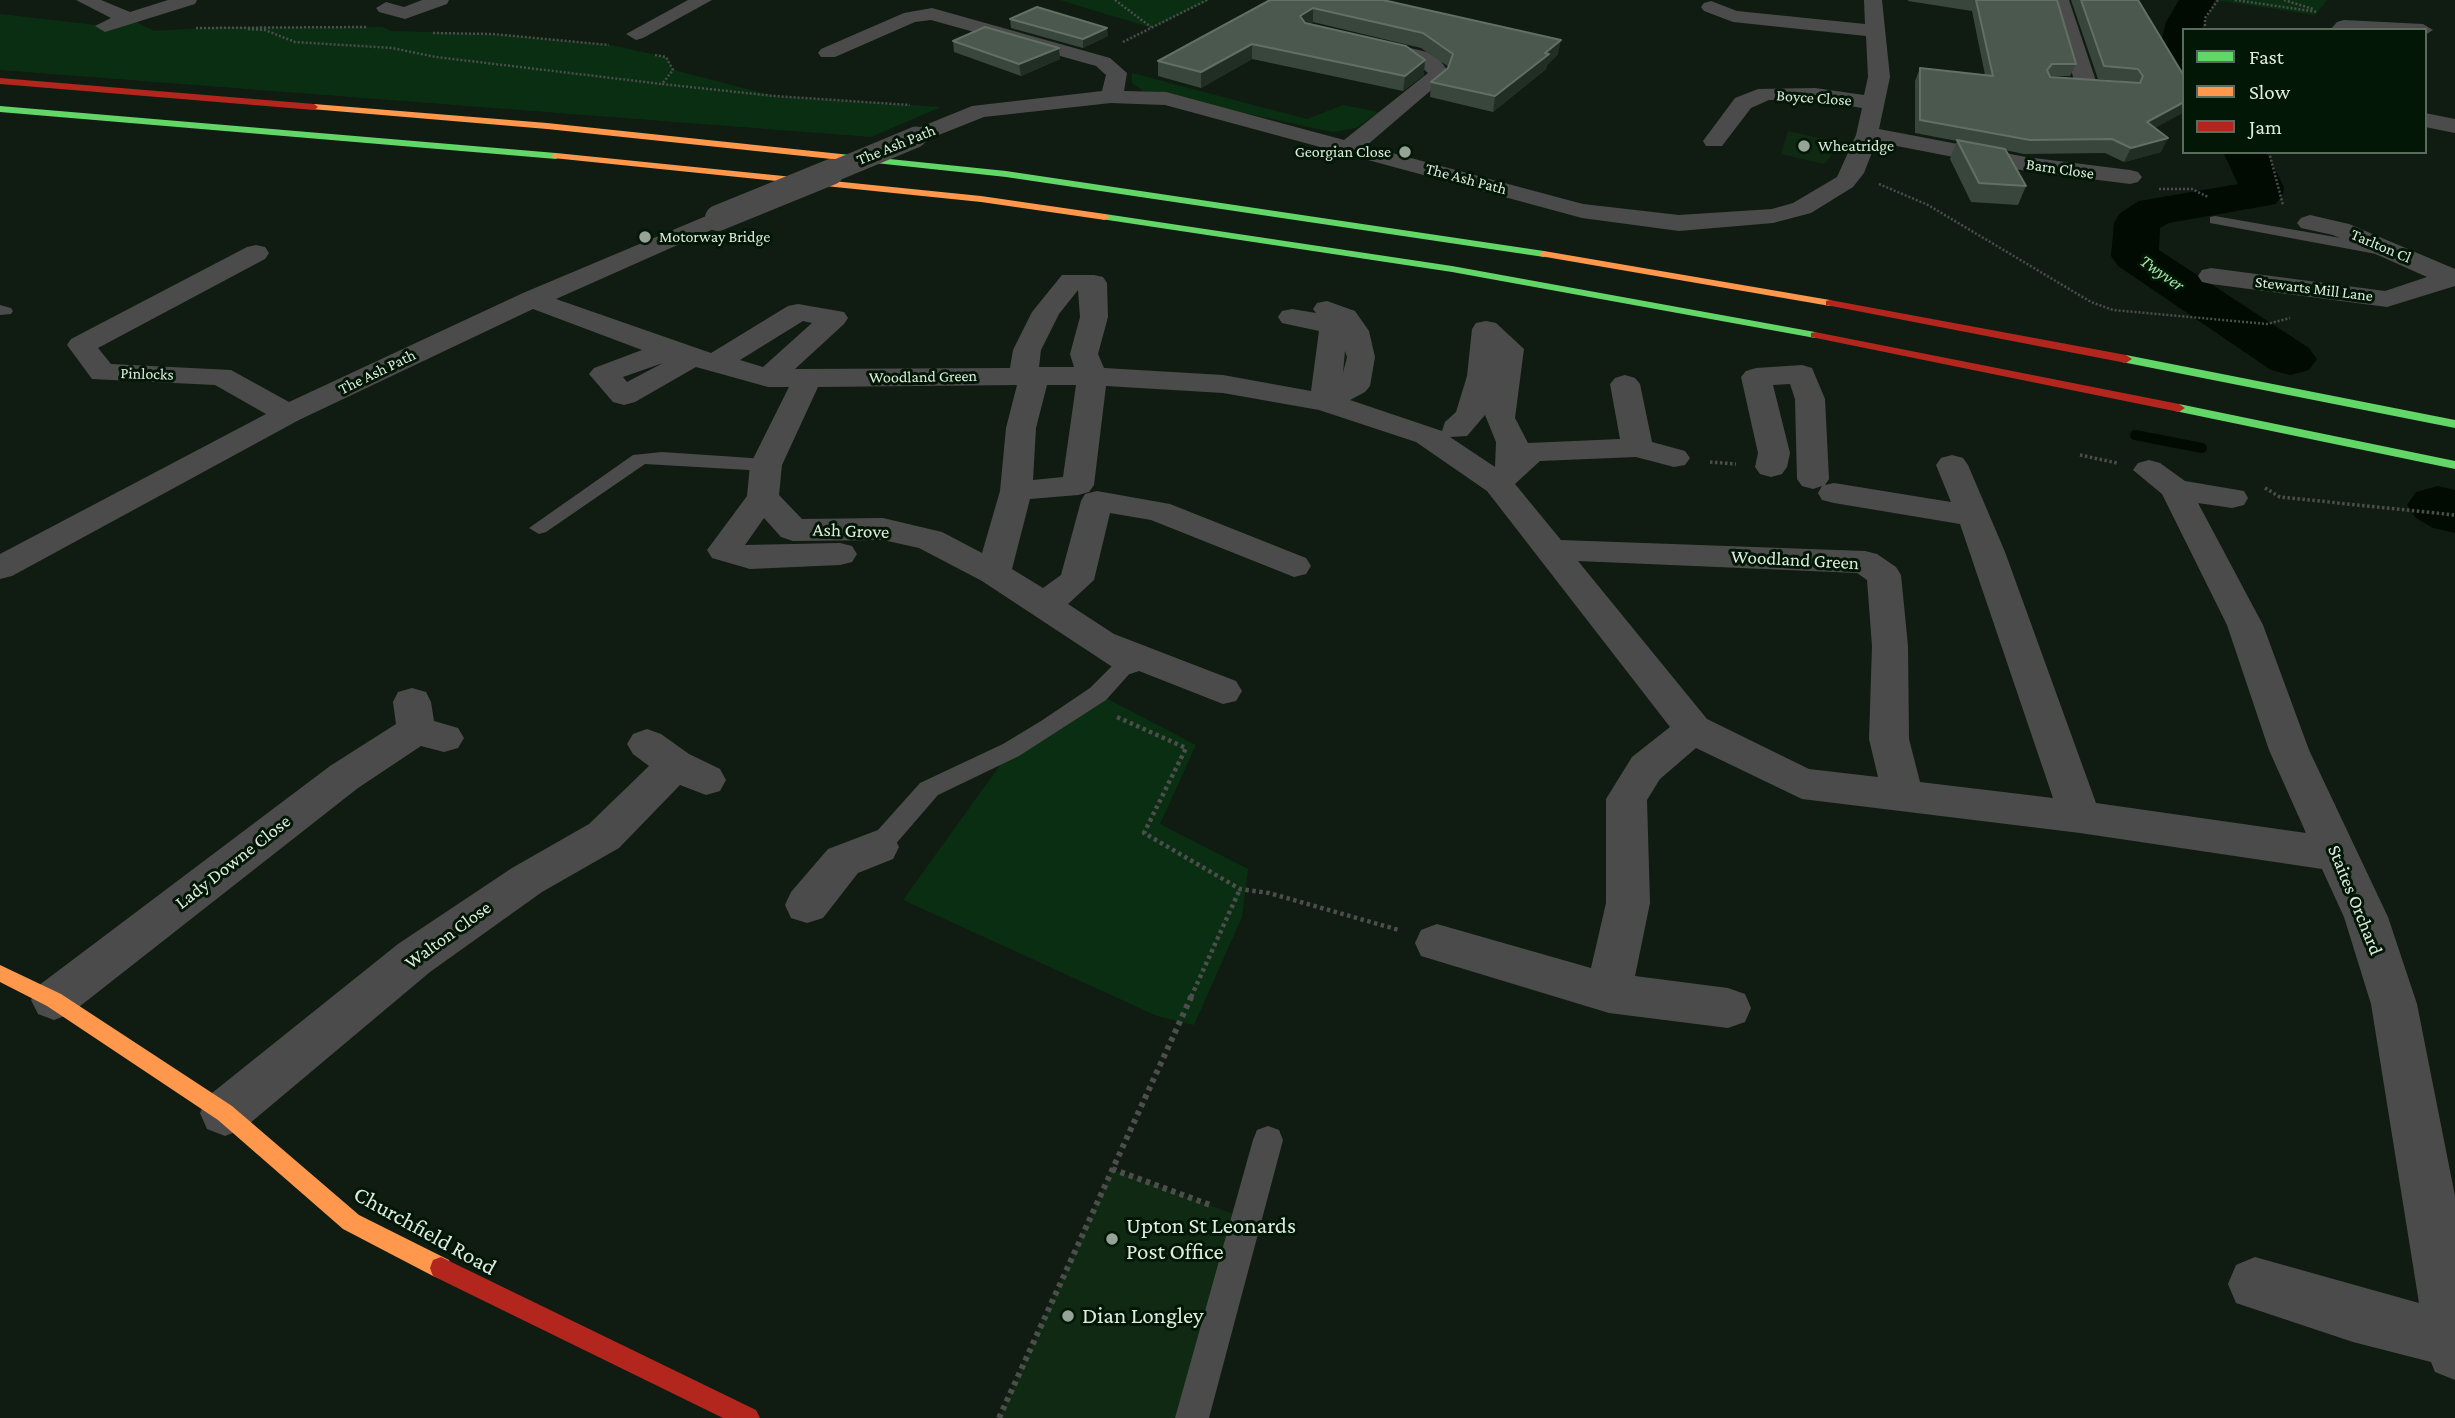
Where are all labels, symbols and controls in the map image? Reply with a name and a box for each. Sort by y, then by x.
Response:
legend [2182,28,2427,154]
text: Fast [2249,45,2284,69]
text: Slow [2249,80,2290,104]
street label: Boyce Close [1776,86,1852,110]
text: Jam [2249,115,2282,139]
street label: The Ash Path [854,120,938,170]
place label: Wheatridge [1818,136,1894,156]
marker: Wheatridge [1796,138,1812,154]
place label: Georgian Close [1295,142,1391,162]
marker: Georgian Close [1397,144,1413,160]
street label: Barn Close [2025,155,2095,183]
street label: The Ash Path [1423,159,1509,199]
street label: Tarlton Cl [2348,225,2414,267]
place label: Motorway Bridge [659,227,770,247]
marker: Motorway Bridge [637,229,653,245]
water label: Twyver [2136,250,2188,296]
street label: Stewarts Mill Lane [2254,272,2374,306]
street label: The Ash Path [335,345,419,399]
street label: Pinlocks [120,363,174,385]
street label: Woodland Green [869,366,977,388]
street label: Ash Grove [812,518,890,544]
street label: Woodland Green [1730,545,1860,575]
street label: Lady Downe Close [171,810,295,914]
street label: Staites Orchard [2323,842,2387,958]
street label: Walton Close [400,896,496,974]
street label: Churchfield Road [349,1180,501,1282]
place label: Upton St Leonards Post Office [1126,1212,1296,1266]
marker: Upton St Leonards Post Office [1104,1231,1120,1247]
place label: Dian Longley [1082,1302,1204,1330]
marker: Dian Longley [1060,1308,1076,1324]

